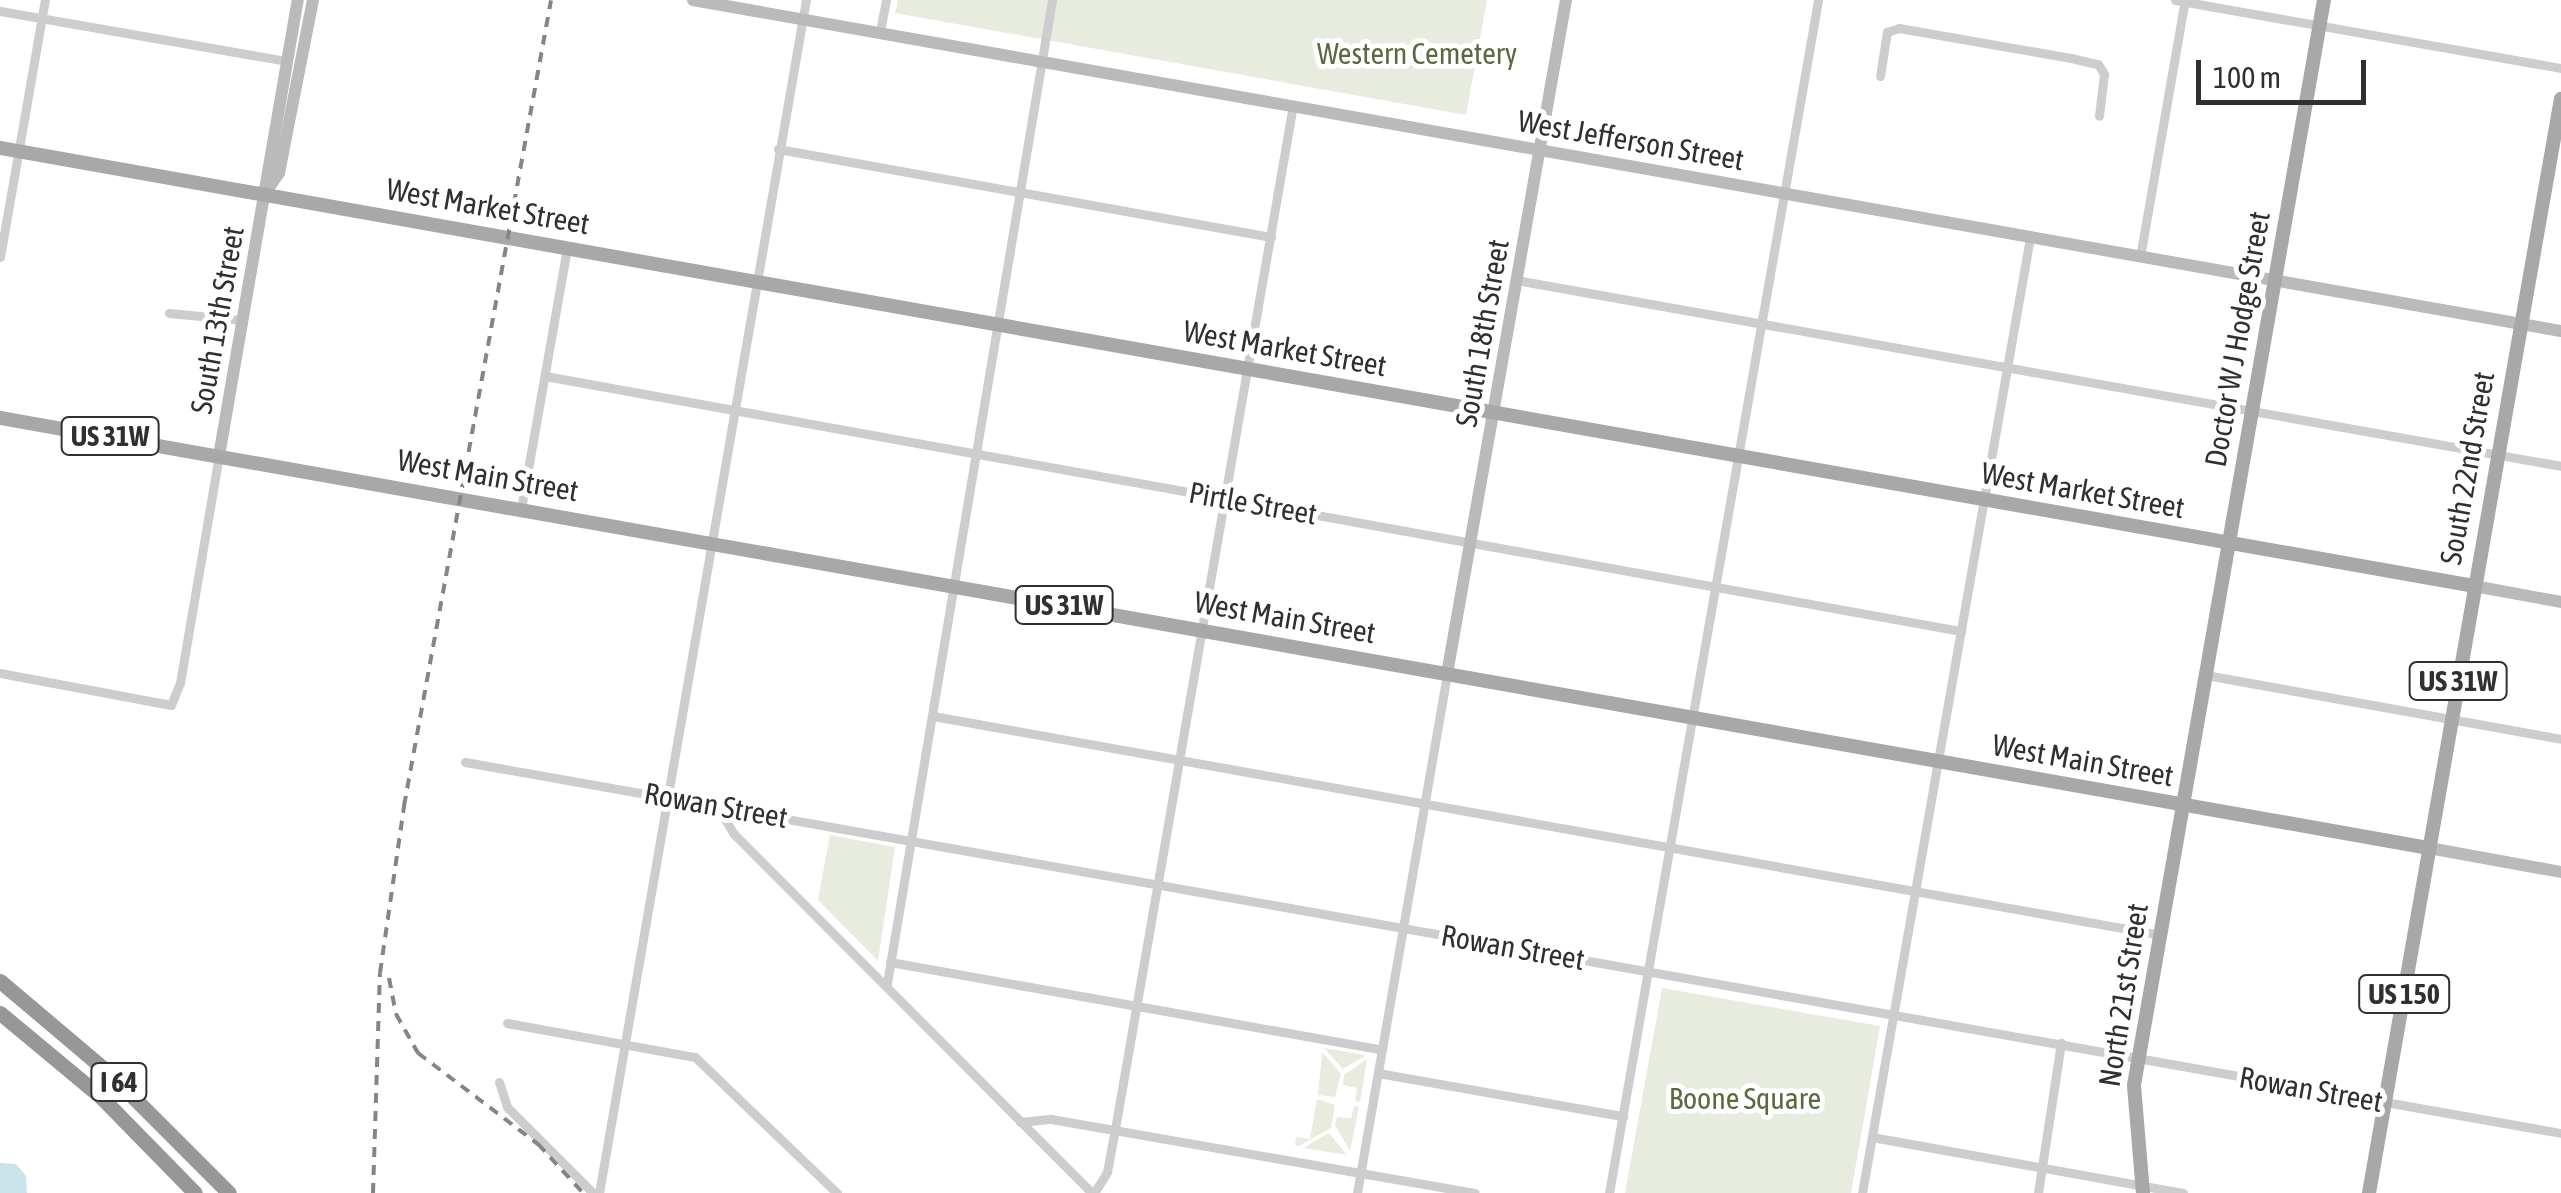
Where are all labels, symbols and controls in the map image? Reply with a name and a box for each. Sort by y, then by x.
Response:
park label: Western Cemetery [1317,35,1517,71]
scale bar [2201,40,2371,102]
text: 100 m [2213,60,2281,94]
street label: West Jefferson Street [1515,102,1747,178]
street label: West Market Street [384,170,592,242]
street label: Doctor W J Hodge Street [2197,209,2277,469]
street label: South 13th Street [183,223,251,417]
street label: South 18th Street [1448,236,1516,430]
street label: West Market Street [1181,312,1389,384]
street label: South 22nd Street [2432,369,2502,567]
road number: US 31W [60,413,160,459]
street label: West Main Street [395,441,581,509]
street label: West Market Street [1979,454,2187,526]
street label: Pirtle Street [1186,474,1320,532]
road number: US 31W [1014,582,1114,628]
street label: West Main Street [1192,583,1378,651]
road number: US 31W [2408,658,2508,704]
street label: West Main Street [1990,726,2176,794]
street label: Rowan Street [642,775,790,835]
street label: North 21st Street [2091,901,2155,1089]
street label: Rowan Street [1439,917,1587,977]
road number: US 150 [2356,971,2452,1017]
road number: I 64 [89,1059,149,1105]
street label: Rowan Street [2237,1059,2385,1119]
park label: Boone Square [1669,1080,1821,1116]

